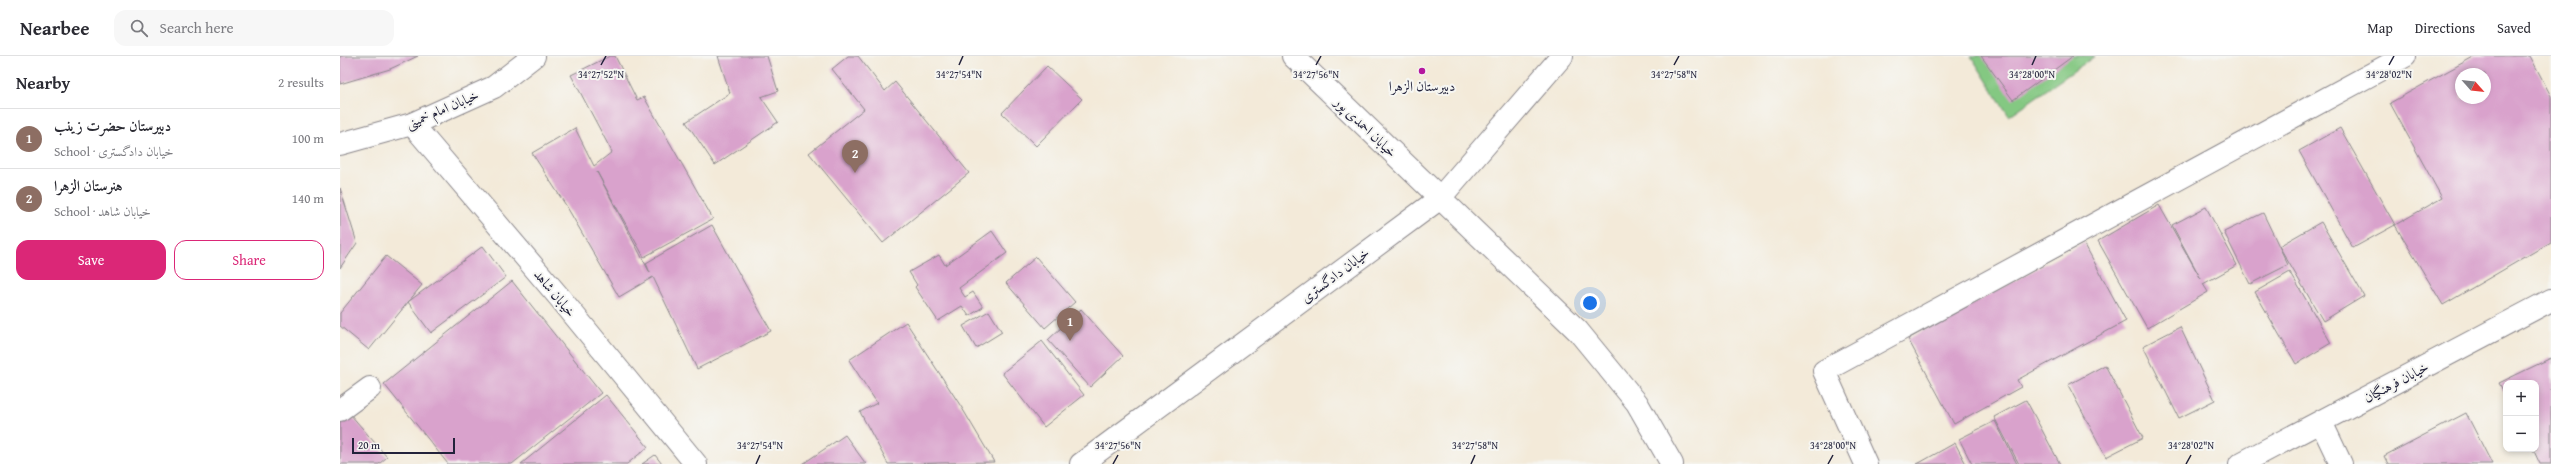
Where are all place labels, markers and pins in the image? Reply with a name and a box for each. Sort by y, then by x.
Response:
marker: دبیرستان الزهرا [1417,66,1427,76]
place label: دبیرستان الزهرا [1389,76,1455,96]
pin: 2 [842,140,868,173]
pin: 1 [1057,308,1083,341]

